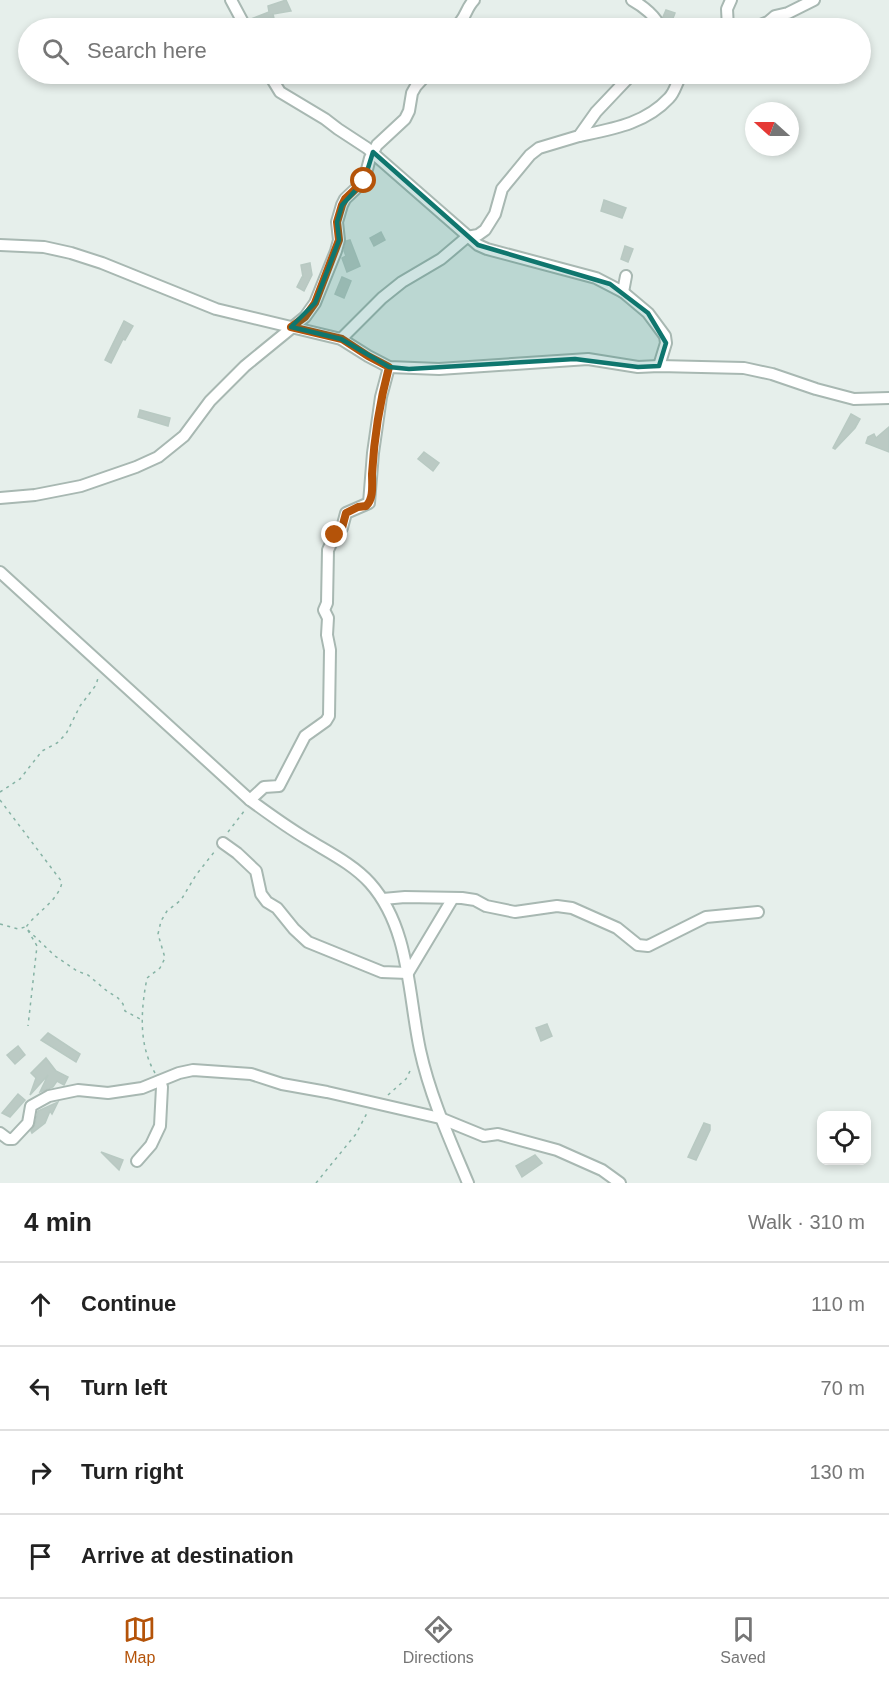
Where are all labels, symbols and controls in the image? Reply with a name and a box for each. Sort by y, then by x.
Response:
search box [18,18,871,84]
icon: search [39,35,72,68]
text: Search here [87,38,207,63]
north arrow [745,102,799,156]
route start [350,167,376,193]
route end [321,521,347,547]
map controls [817,1111,871,1165]
button: locate [817,1111,871,1165]
text: 4 min [24,1207,92,1237]
text: Walk · 310 m [748,1211,865,1233]
icon: ahead [24,1288,57,1321]
text: Continue [81,1291,176,1316]
text: 110 m [811,1293,865,1315]
icon: left [24,1372,57,1405]
text: Turn left [81,1375,167,1400]
text: 70 m [821,1377,865,1399]
icon: right [24,1456,57,1489]
text: Turn right [81,1459,183,1484]
text: 130 m [809,1461,865,1483]
icon: arrive [24,1540,57,1573]
text: Arrive at destination [81,1543,294,1568]
tab: Map [123,1613,156,1667]
tab: Directions [403,1613,474,1667]
tab: Saved [720,1613,766,1667]

